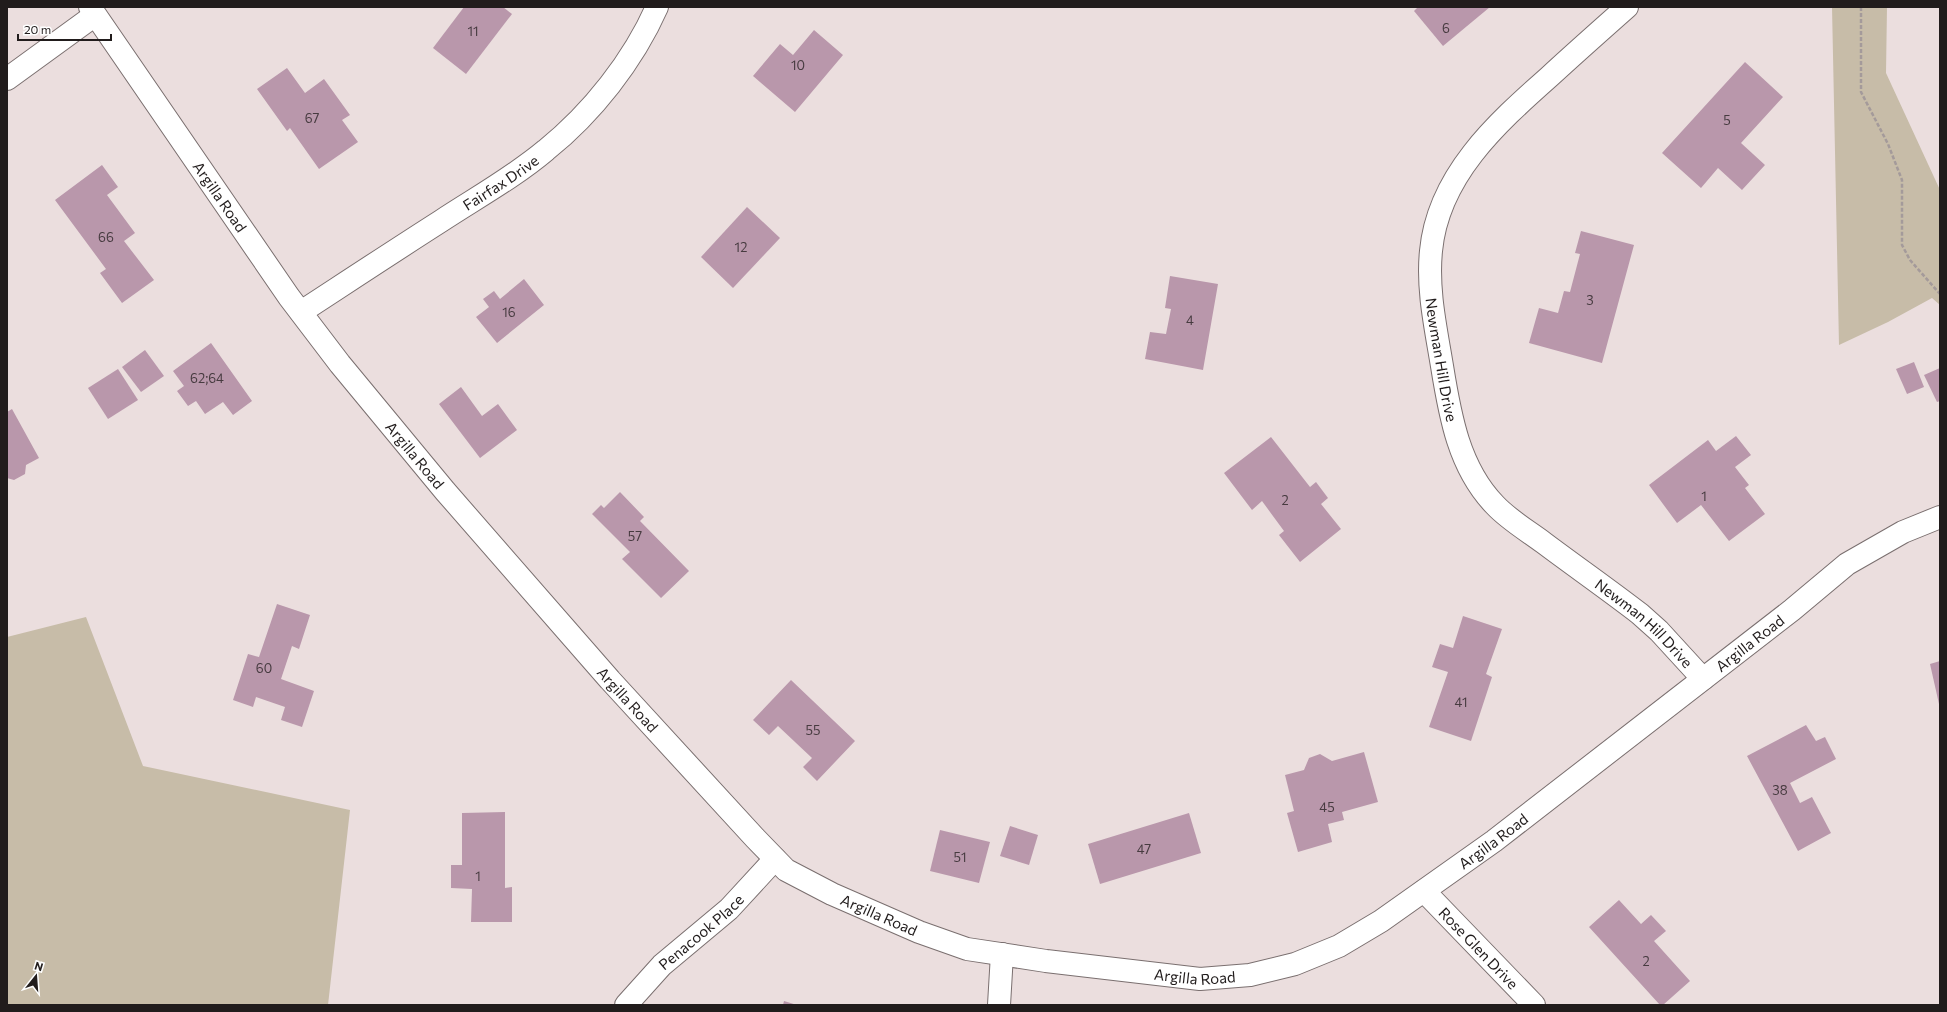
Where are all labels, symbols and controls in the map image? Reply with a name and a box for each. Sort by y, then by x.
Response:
scale bar [18,16,111,42]
house number: 6 [1442,20,1450,36]
text: 20 m [24,22,51,36]
house number: 11 [467,23,479,39]
house number: 10 [791,57,805,73]
house number: 67 [305,110,319,126]
house number: 5 [1723,112,1731,128]
street label: Fairfax Drive [459,151,542,214]
street label: Argilla Road [190,158,251,235]
house number: 66 [98,229,114,245]
house number: 12 [735,239,747,255]
house number: 3 [1586,292,1594,308]
street label: Newman Hill Drive [1422,297,1461,423]
house number: 16 [502,304,516,320]
house number: 4 [1186,312,1194,328]
house number: 62;64 [190,370,224,386]
street label: Argilla Road [382,418,448,492]
house number: 1 [1701,488,1707,504]
house number: 2 [1281,492,1289,508]
house number: 57 [628,528,642,544]
street label: Newman Hill Drive [1592,575,1697,671]
street label: Argilla Road [1712,611,1787,675]
house number: 60 [256,660,272,676]
street label: Argilla Road [594,663,662,736]
house number: 41 [1455,694,1467,710]
house number: 55 [806,722,820,738]
house number: 38 [1772,782,1788,798]
house number: 45 [1319,799,1335,815]
street label: Argilla Road [1455,809,1531,872]
house number: 47 [1137,841,1151,857]
house number: 51 [953,849,967,865]
house number: 1 [475,868,481,884]
street label: Penacook Place [655,890,747,973]
street label: Argilla Road [838,890,920,939]
street label: Rose Glen Drive [1435,903,1522,992]
house number: 2 [1642,953,1650,969]
north arrow [16,956,56,996]
text: N [33,959,45,973]
street label: Argilla Road [1153,965,1236,988]

